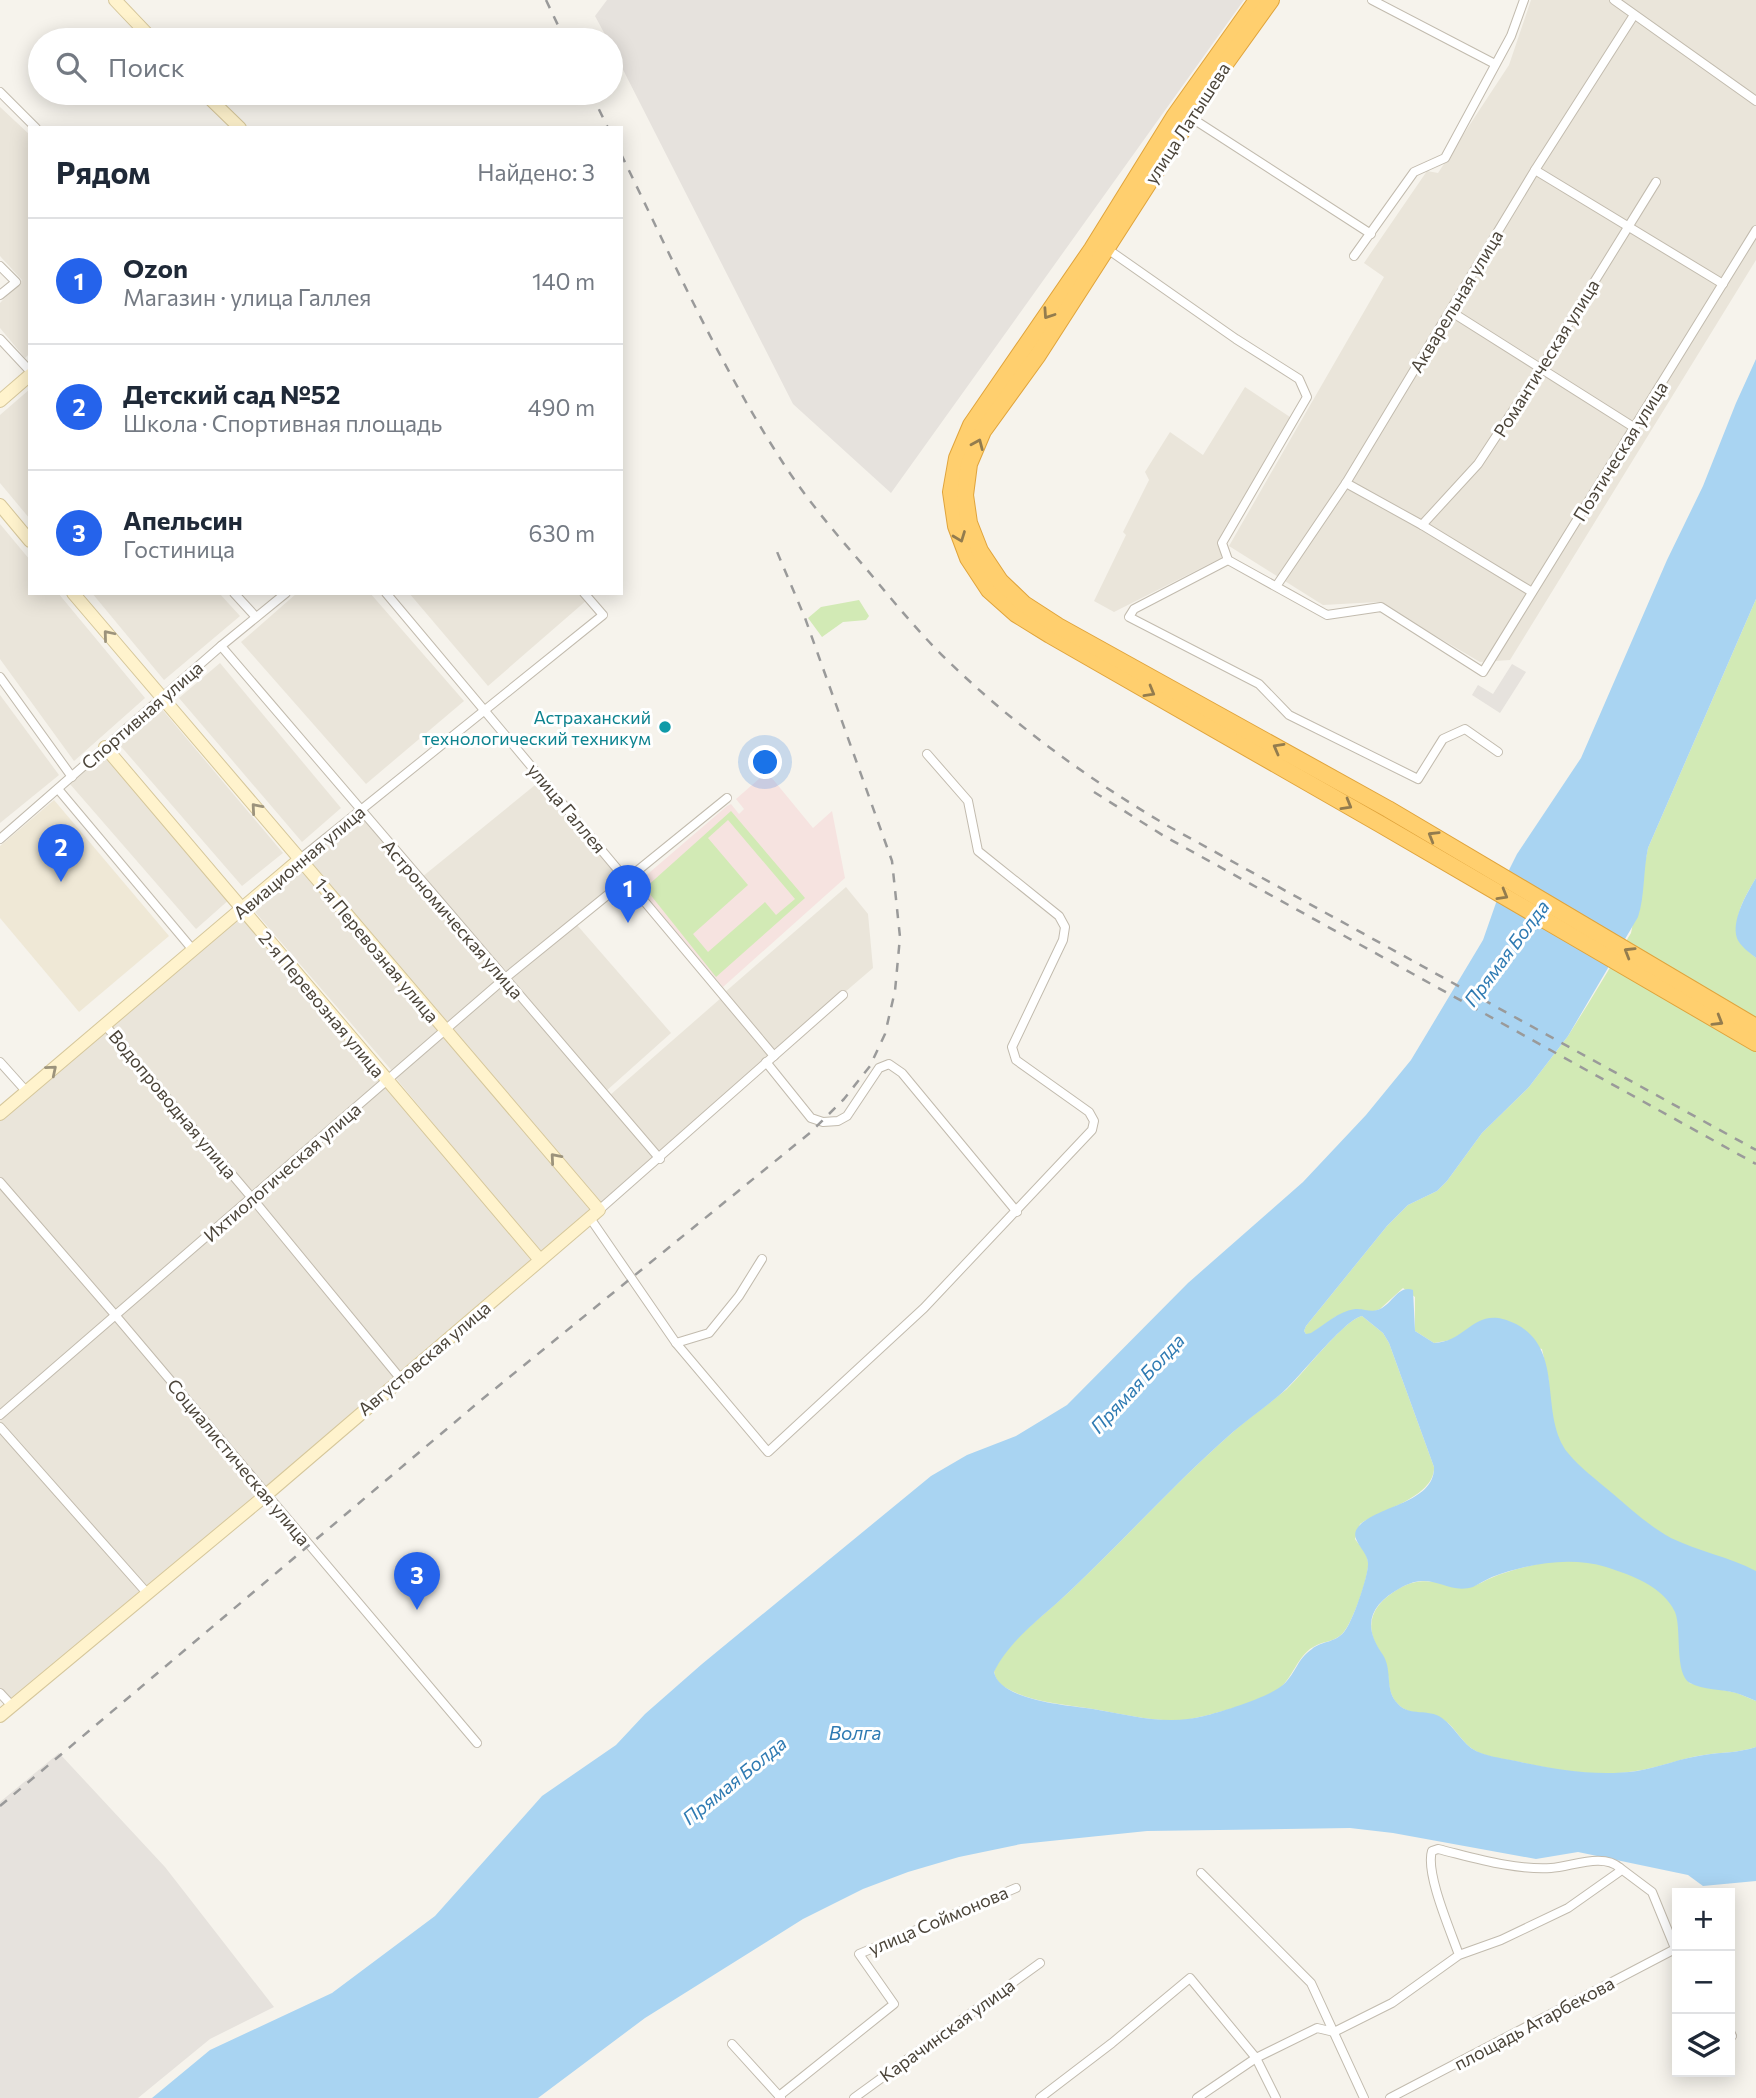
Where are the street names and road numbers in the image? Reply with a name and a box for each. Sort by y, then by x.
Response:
street label: улица Латышева [1140,58,1234,188]
street label: Акварельная улица [1405,226,1507,376]
street label: Романтическая улица [1488,275,1604,441]
street label: Поэтическая улица [1568,377,1672,525]
street label: Спортивная улица [77,656,207,774]
street label: улица Галлея [523,759,611,857]
street label: Авиационная улица [229,800,369,924]
street label: Астрономическая улица [378,835,528,1003]
street label: 1-я Перевозная улица [310,873,444,1027]
street label: 2-я Перевозная улица [254,926,390,1082]
street label: Водопроводная улица [104,1025,242,1183]
street label: Ихтиологическая улица [199,1098,365,1246]
street label: Августовская улица [353,1296,495,1420]
street label: Социалистическая улица [163,1374,315,1550]
street label: улица Соймонова [865,1881,1011,1959]
street label: площадь Атарбекова [1450,1971,1618,2075]
street label: Карачинская улица [875,1974,1019,2086]

